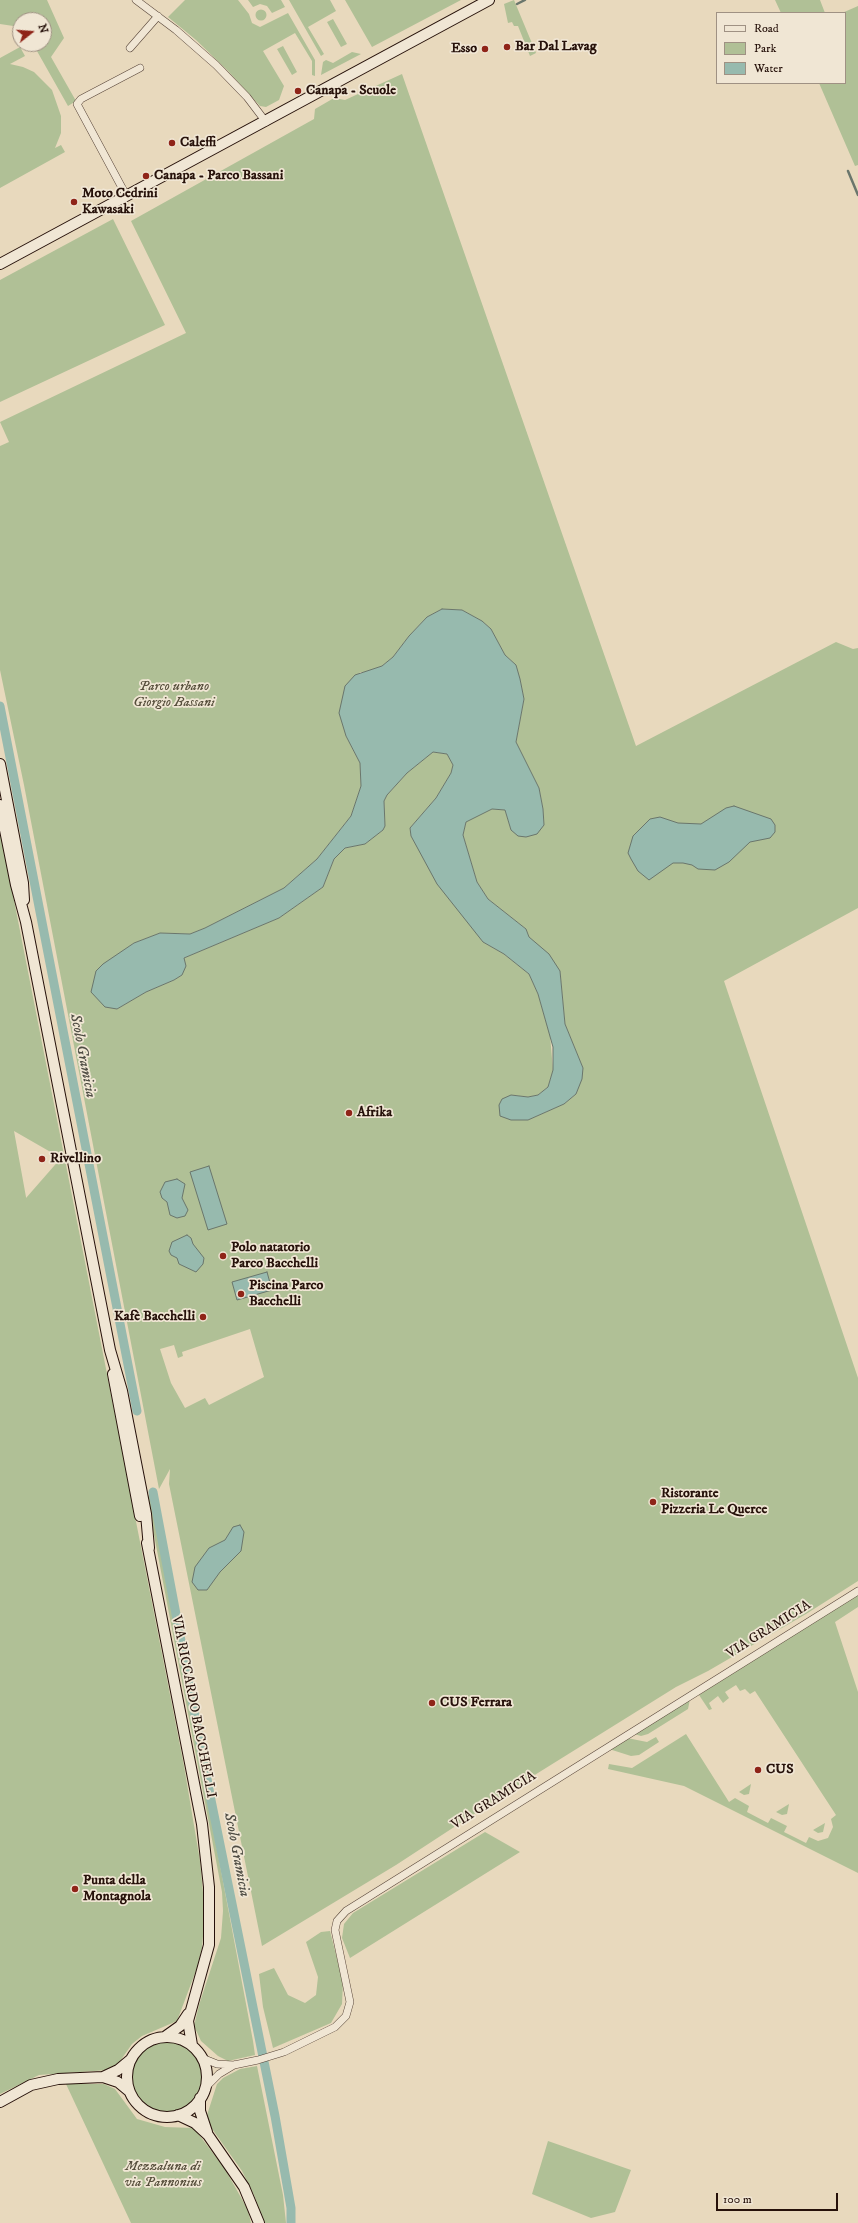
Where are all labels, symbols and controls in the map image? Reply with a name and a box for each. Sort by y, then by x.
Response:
north arrow [12,12,52,52]
legend [716,12,846,84]
text: Road [754,21,779,36]
text: N [35,22,51,35]
place label: Bar Dal Lavag [515,39,597,55]
place label: Esso [451,41,477,57]
text: Park [754,41,776,56]
marker: Bar Dal Lavag [502,42,512,52]
marker: Esso [480,44,490,54]
text: Water [754,61,783,76]
place label: Canapa - Scuole [306,83,396,99]
marker: Canapa - Scuole [293,86,303,96]
place label: Caleffi [180,135,216,151]
marker: Caleffi [167,138,177,148]
place label: Canapa - Parco Bassani [154,168,283,184]
marker: Canapa - Parco Bassani [141,171,151,181]
place label: Moto Cedrini Kawasaki [82,186,158,218]
marker: Moto Cedrini Kawasaki [69,197,79,207]
park label: Parco urbano Giorgio Bassani [133,679,215,712]
water label: Scolo Gramicia [65,1012,99,1100]
place label: Afrika [357,1105,392,1121]
marker: Afrika [344,1108,354,1118]
place label: Rivellino [50,1151,101,1167]
marker: Rivellino [37,1154,47,1164]
place label: Polo natatorio Parco Bacchelli [231,1240,318,1272]
marker: Polo natatorio Parco Bacchelli [218,1251,228,1261]
place label: Piscina Parco Bacchelli [249,1278,323,1310]
marker: Piscina Parco Bacchelli [236,1289,246,1299]
place label: Kafè Bacchelli [114,1309,195,1325]
marker: Kafè Bacchelli [198,1312,208,1322]
place label: Ristorante Pizzeria Le Querce [661,1486,767,1518]
marker: Ristorante Pizzeria Le Querce [648,1497,658,1507]
street label: VIA GRAMICIA [723,1597,815,1663]
street label: VIA RICCARDO BACCHELLI [167,1614,219,1800]
place label: CUS Ferrara [440,1695,512,1711]
marker: CUS Ferrara [427,1698,437,1708]
place label: CUS [766,1762,793,1778]
marker: CUS [753,1765,763,1775]
street label: VIA GRAMICIA [448,1768,540,1834]
water label: Scolo Gramicia [219,1811,253,1899]
place label: Punta della Montagnola [83,1873,151,1906]
marker: Punta della Montagnola [70,1884,80,1894]
park label: Mezzaluna di via Pannonius [124,2159,202,2192]
scale bar [718,2185,840,2211]
text: 100 m [723,2192,752,2207]

